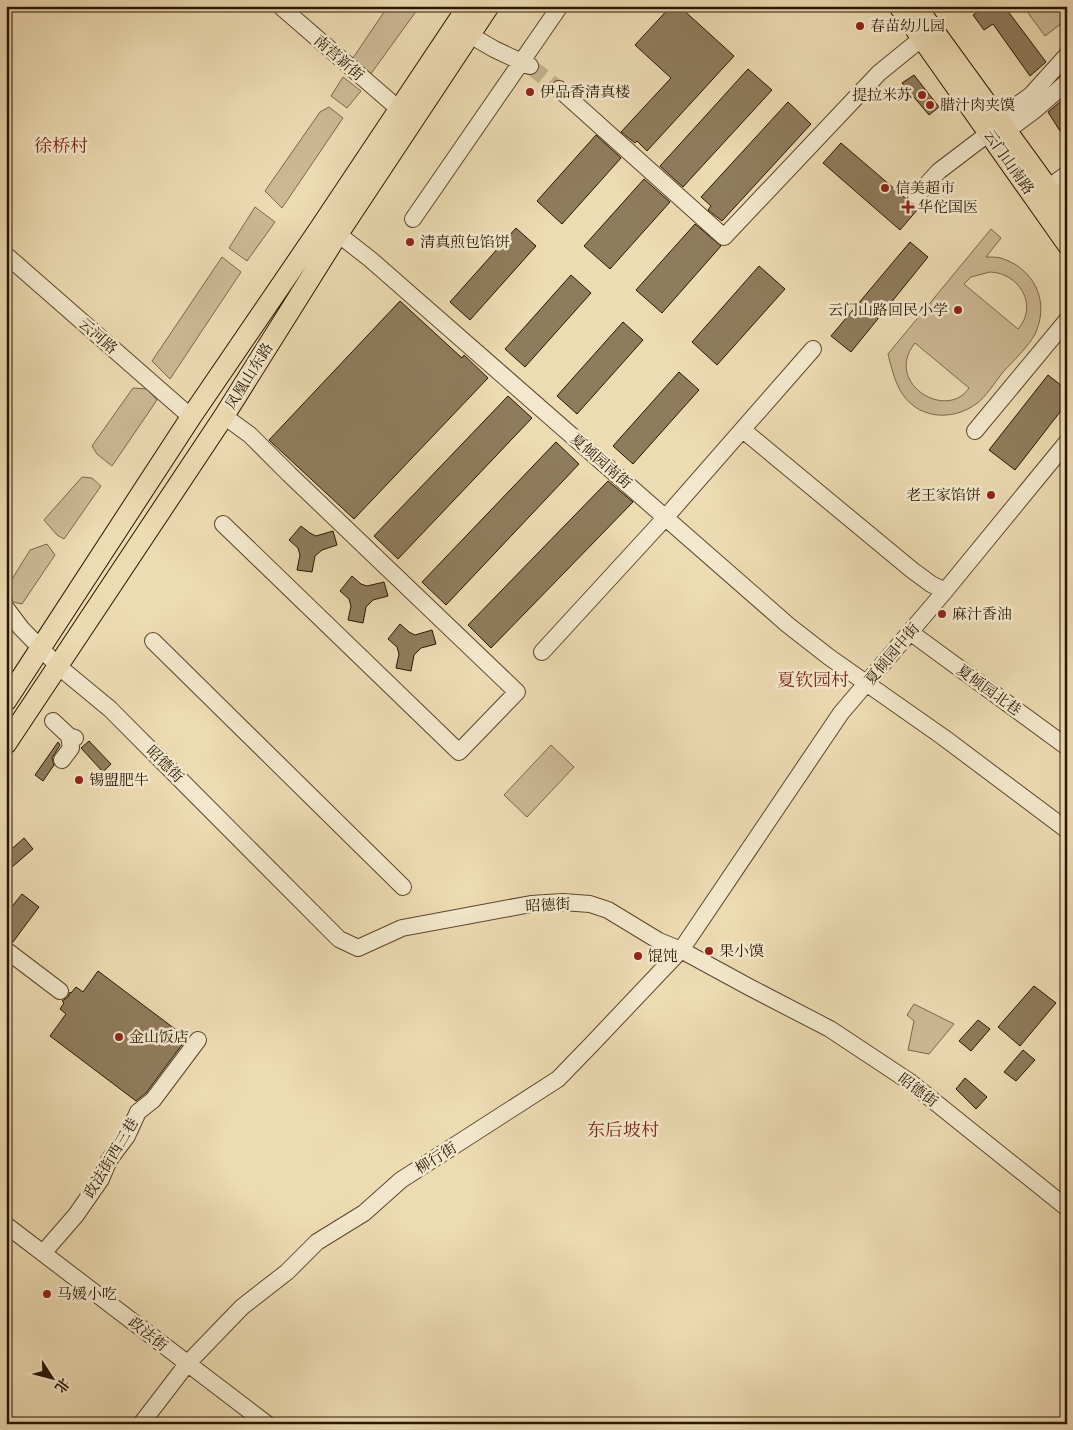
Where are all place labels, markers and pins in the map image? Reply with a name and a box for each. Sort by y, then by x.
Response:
place label: 春苗幼儿园 [870,17,945,36]
marker: 春苗幼儿园 [854,20,866,32]
place label: 伊品香清真楼 [540,83,630,102]
marker: 伊品香清真楼 [524,86,536,98]
place label: 提拉米苏 [852,86,912,105]
marker: 提拉米苏 [916,89,928,101]
place label: 腊汁肉夹馍 [940,96,1015,115]
marker: 腊汁肉夹馍 [924,99,936,111]
place label: 信美超市 [895,179,955,198]
marker: 信美超市 [879,182,891,194]
place label: 华佗国医 [918,198,978,217]
marker: 华佗国医 [902,201,914,213]
place label: 清真煎包馅饼 [420,233,510,252]
marker: 清真煎包馅饼 [404,236,416,248]
place label: 云门山路回民小学 [828,301,948,320]
marker: 云门山路回民小学 [952,304,964,316]
place label: 老王家馅饼 [906,486,981,505]
marker: 老王家馅饼 [985,489,997,501]
place label: 麻汁香油 [952,605,1012,624]
marker: 麻汁香油 [936,608,948,620]
place label: 锡盟肥牛 [89,771,149,790]
marker: 锡盟肥牛 [73,774,85,786]
place label: 果小馍 [719,942,764,961]
marker: 果小馍 [703,945,715,957]
place label: 馄饨 [648,947,678,966]
marker: 馄饨 [632,950,644,962]
place label: 金山饭店 [129,1028,189,1047]
marker: 金山饭店 [113,1031,125,1043]
place label: 马媛小吃 [57,1285,117,1304]
marker: 马媛小吃 [41,1288,53,1300]

